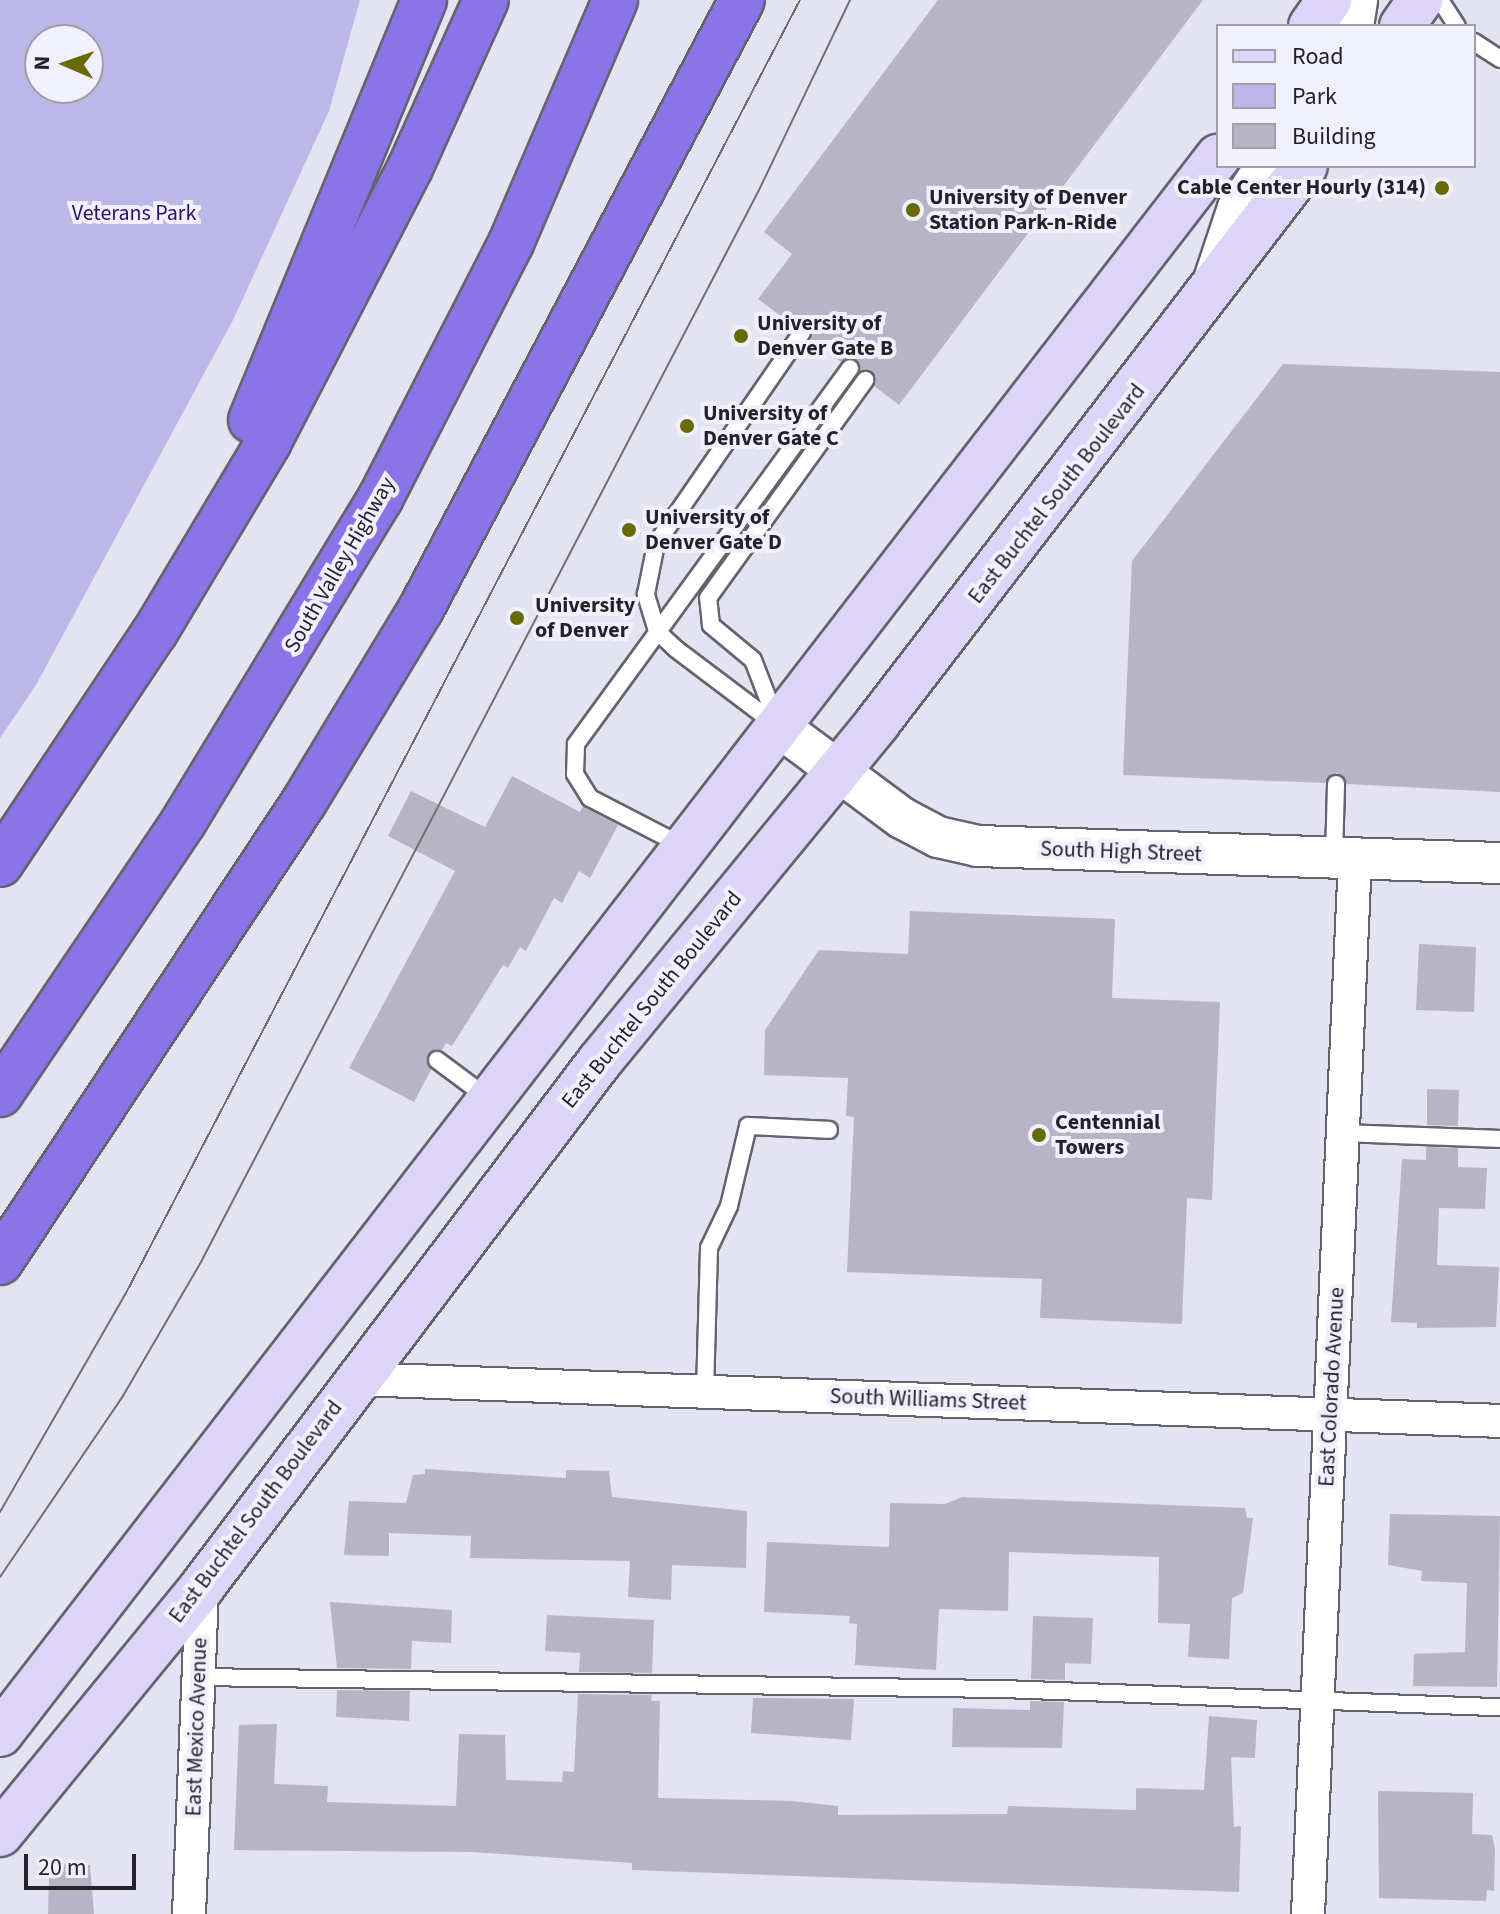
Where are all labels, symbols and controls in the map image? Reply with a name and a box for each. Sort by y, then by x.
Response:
north arrow [24,24,104,104]
legend [1216,24,1476,168]
text: Road [1292,39,1344,74]
text: N [26,55,58,71]
text: Park [1292,79,1337,114]
text: Building [1292,119,1376,154]
place label: Cable Center Hourly (314) [1177,175,1426,201]
marker: Cable Center Hourly (314) [1433,179,1451,197]
place label: University of Denver Station Park-n-Ride [929,184,1127,236]
park label: Veterans Park [72,201,196,227]
marker: University of Denver Station Park-n-Ride [904,201,922,219]
place label: University of Denver Gate B [757,310,893,362]
marker: University of Denver Gate B [732,327,750,345]
street label: East Buchtel South Boulevard [963,379,1151,609]
place label: University of Denver Gate C [703,400,839,452]
marker: University of Denver Gate C [678,417,696,435]
street label: South Valley Highway [279,473,401,657]
place label: University of Denver Gate D [645,504,782,556]
marker: University of Denver Gate D [620,521,638,539]
place label: University of Denver [535,592,635,644]
marker: University of Denver [506,607,528,629]
street label: South High Street [1040,836,1202,868]
street label: East Buchtel South Boulevard [556,886,748,1114]
place label: Centennial Towers [1055,1109,1160,1160]
marker: Centennial Towers [1030,1126,1048,1144]
street label: East Colorado Avenue [1314,1287,1350,1487]
street label: South Williams Street [829,1383,1027,1417]
street label: East Buchtel South Boulevard [164,1396,348,1628]
street label: East Mexico Avenue [181,1637,213,1817]
scale bar [28,1838,140,1888]
text: 20 m [38,1850,87,1885]

